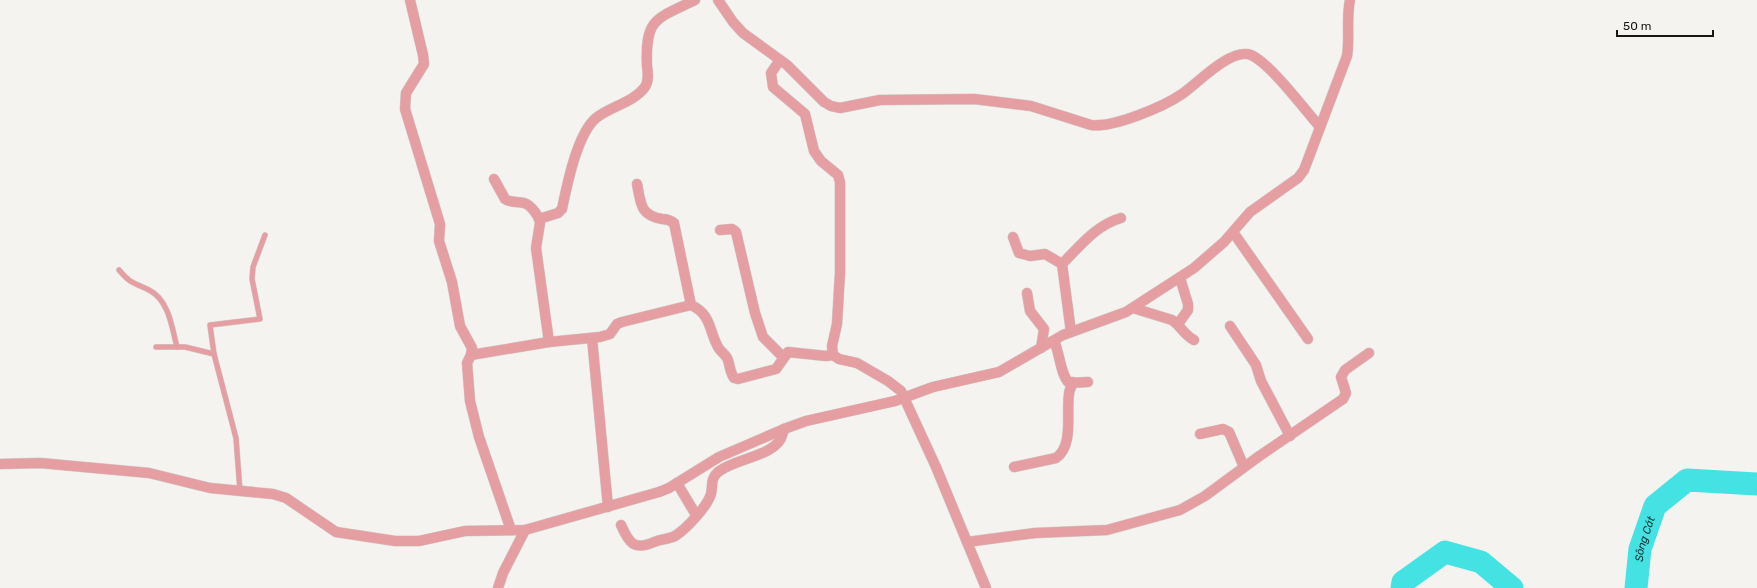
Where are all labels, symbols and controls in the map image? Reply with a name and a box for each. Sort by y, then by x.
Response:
scale bar [1617,12,1713,38]
text: 50 m [1623,19,1651,33]
water label: Sông Cát [1633,514,1658,562]

